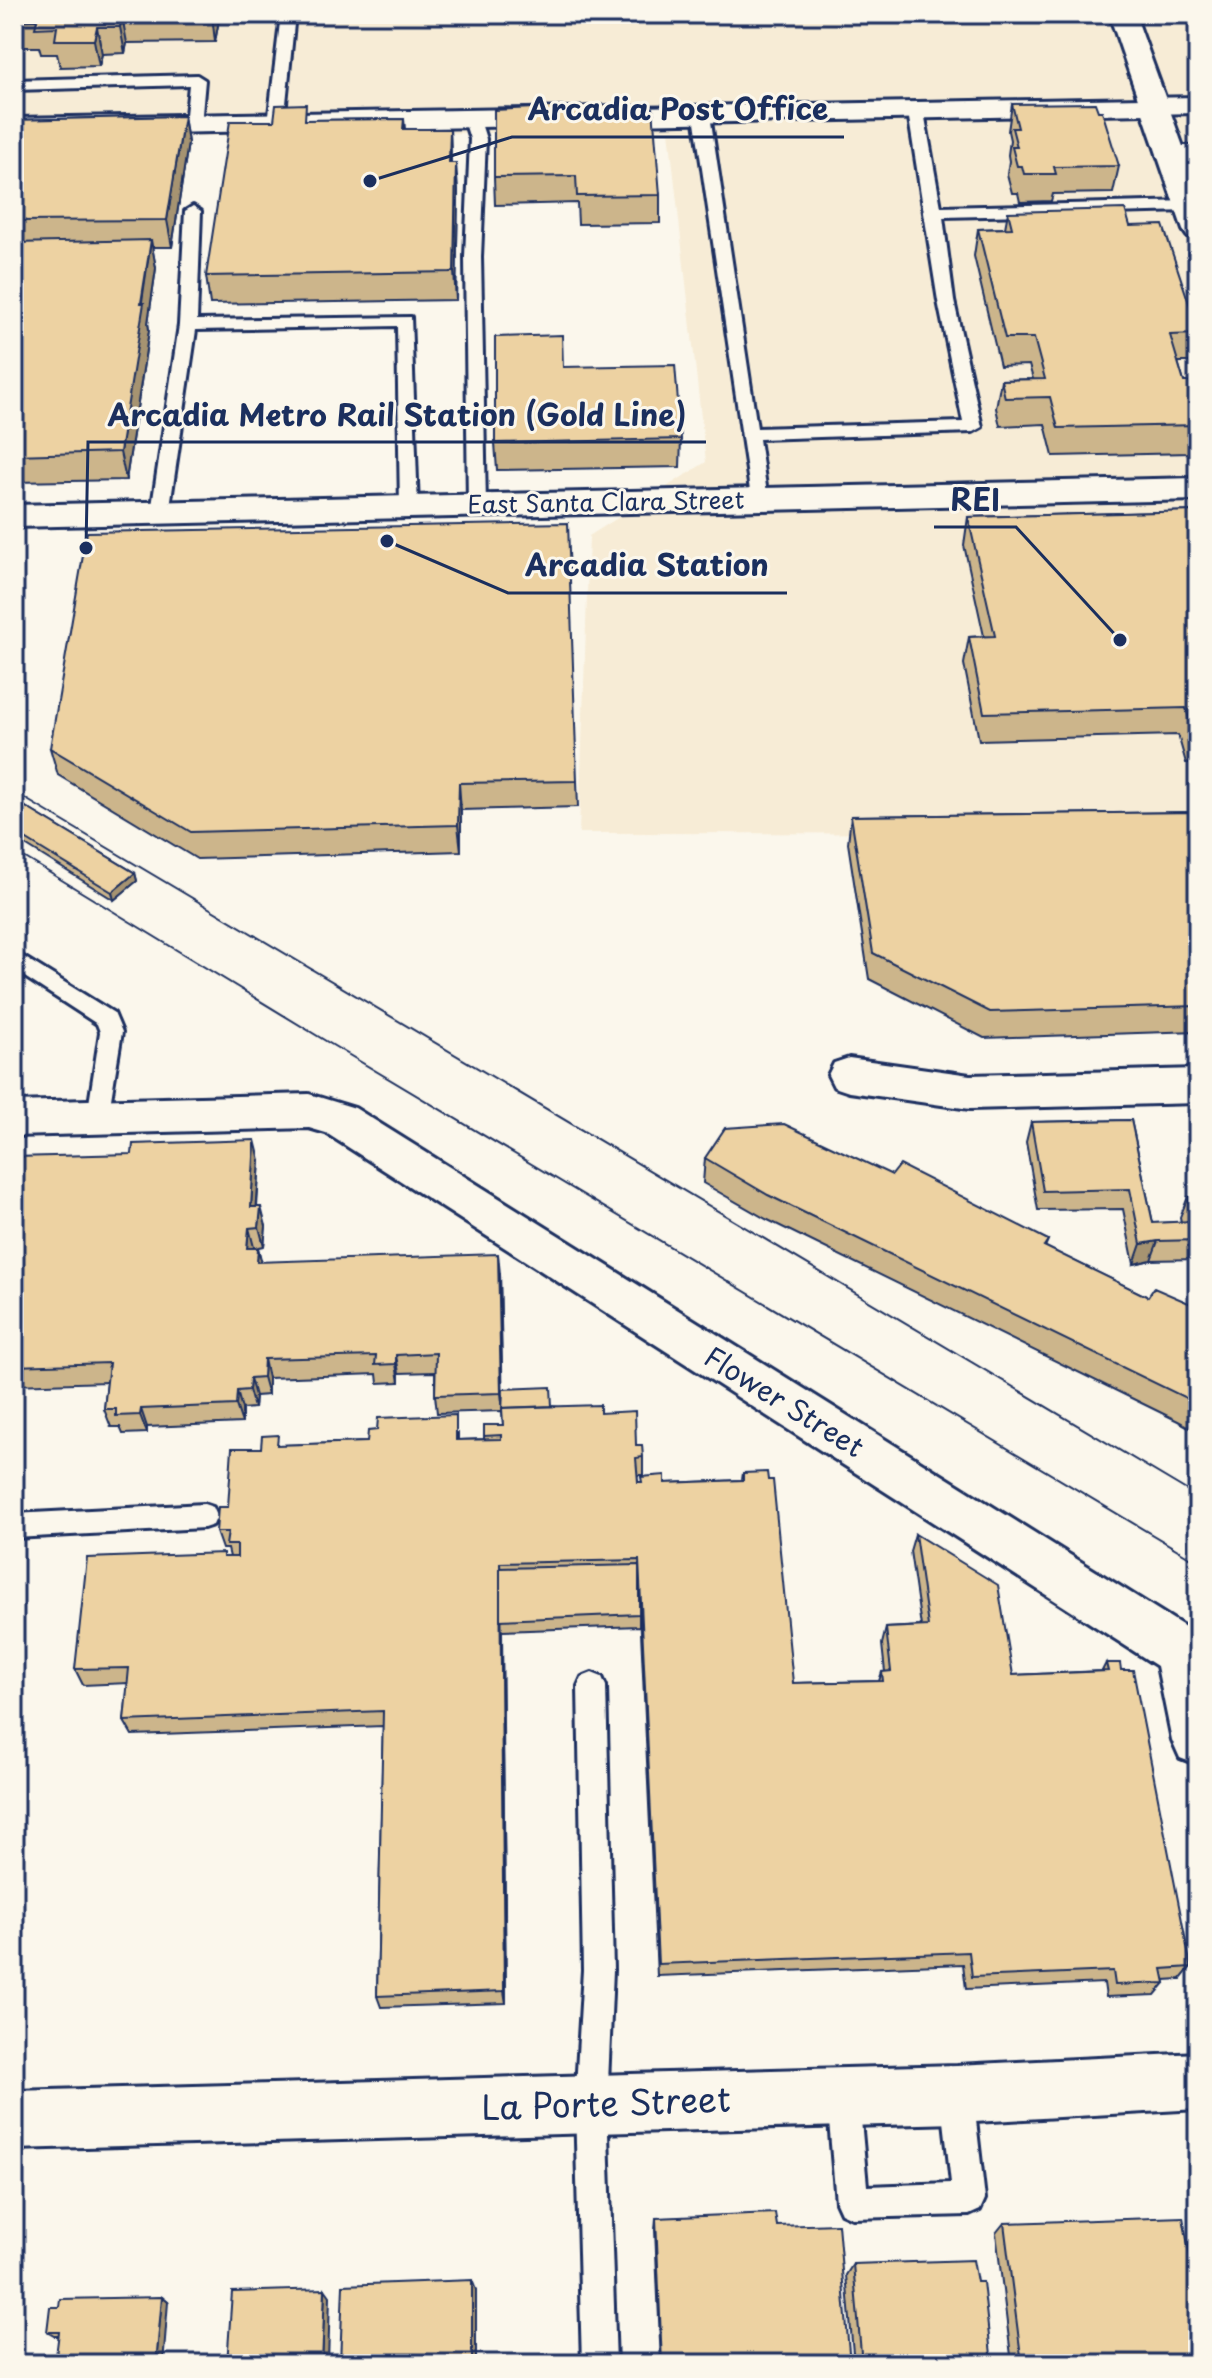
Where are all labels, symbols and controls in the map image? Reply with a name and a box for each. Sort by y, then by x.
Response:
callout: Arcadia Post Office [512,83,844,137]
text: Arcadia Post Office [527,85,828,130]
callout: Arcadia Metro Rail Station (Gold Line) [88,388,706,442]
text: Arcadia Metro Rail Station (Gold Line) [107,391,686,436]
callout: REI [934,473,1016,527]
text: REI [950,476,1000,521]
street label: East Santa Clara Street [467,481,745,521]
callout: Arcadia Station [508,539,787,593]
text: Arcadia Station [524,541,769,586]
street label: Flower Street [696,1334,873,1467]
street label: La Porte Street [480,2072,732,2132]

